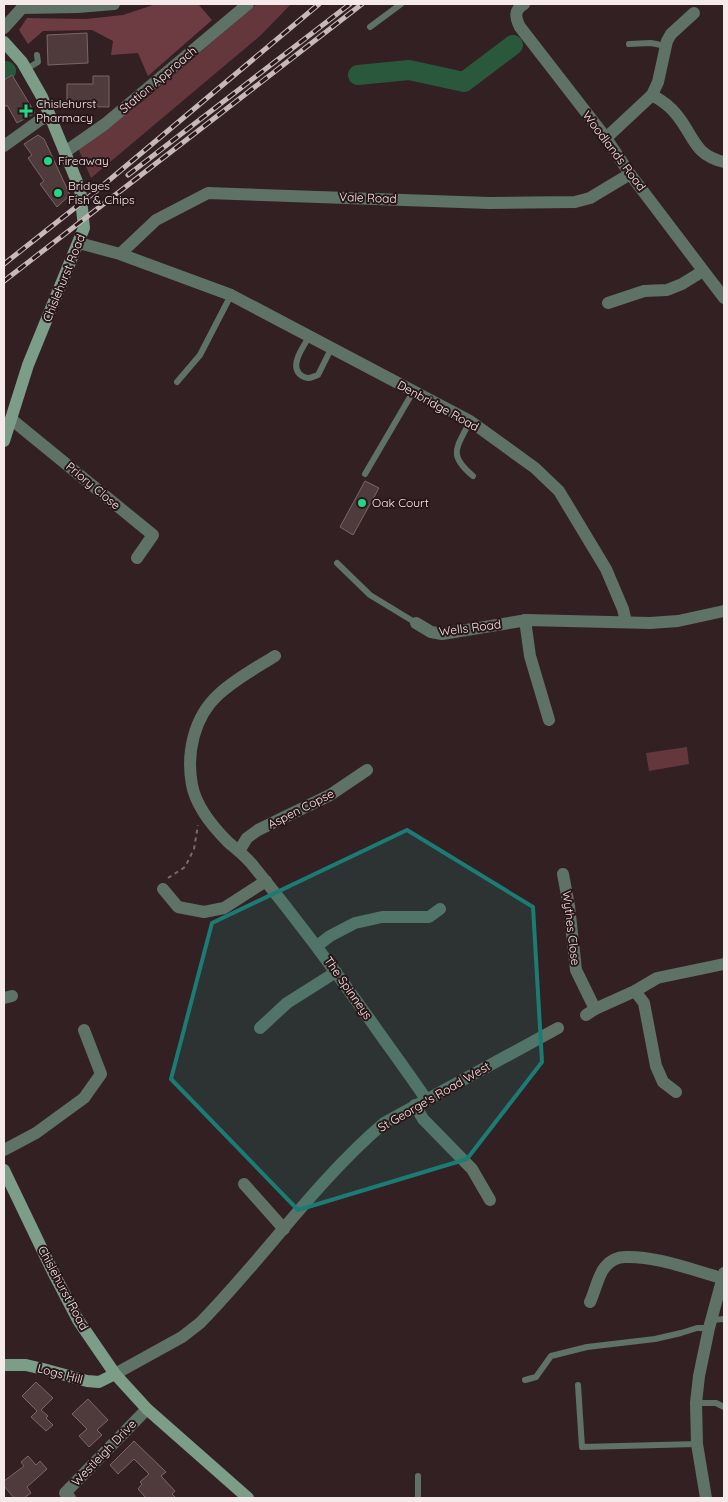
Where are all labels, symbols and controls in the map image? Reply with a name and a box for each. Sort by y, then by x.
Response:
street label: Station Approach [116,43,199,116]
place label: Chislehurst Pharmacy [36,96,96,125]
marker: Chislehurst Pharmacy [20,105,32,117]
street label: Woodlands Road [579,108,649,194]
place label: Fireaway [58,153,109,168]
marker: Fireaway [42,155,54,167]
place label: Bridges Fish & Chips [68,178,135,207]
marker: Bridges Fish & Chips [52,187,64,199]
street label: Vale Road [339,189,397,206]
street label: Chislehurst Road [39,232,88,324]
street label: Denbridge Road [395,377,482,434]
street label: Priory Close [63,459,124,513]
place label: Oak Court [372,495,429,510]
marker: Oak Court [356,497,368,509]
street label: Wells Road [438,616,502,639]
street label: Aspen Copse [265,785,337,832]
street label: Wythes Close [559,890,584,966]
street label: The Spinneys [321,953,376,1022]
street label: St George's Road West [375,1058,493,1135]
street label: Chislehurst Road [35,1243,92,1332]
street label: Logs Hill [36,1360,85,1387]
street label: Westleigh Drive [68,1416,139,1489]

